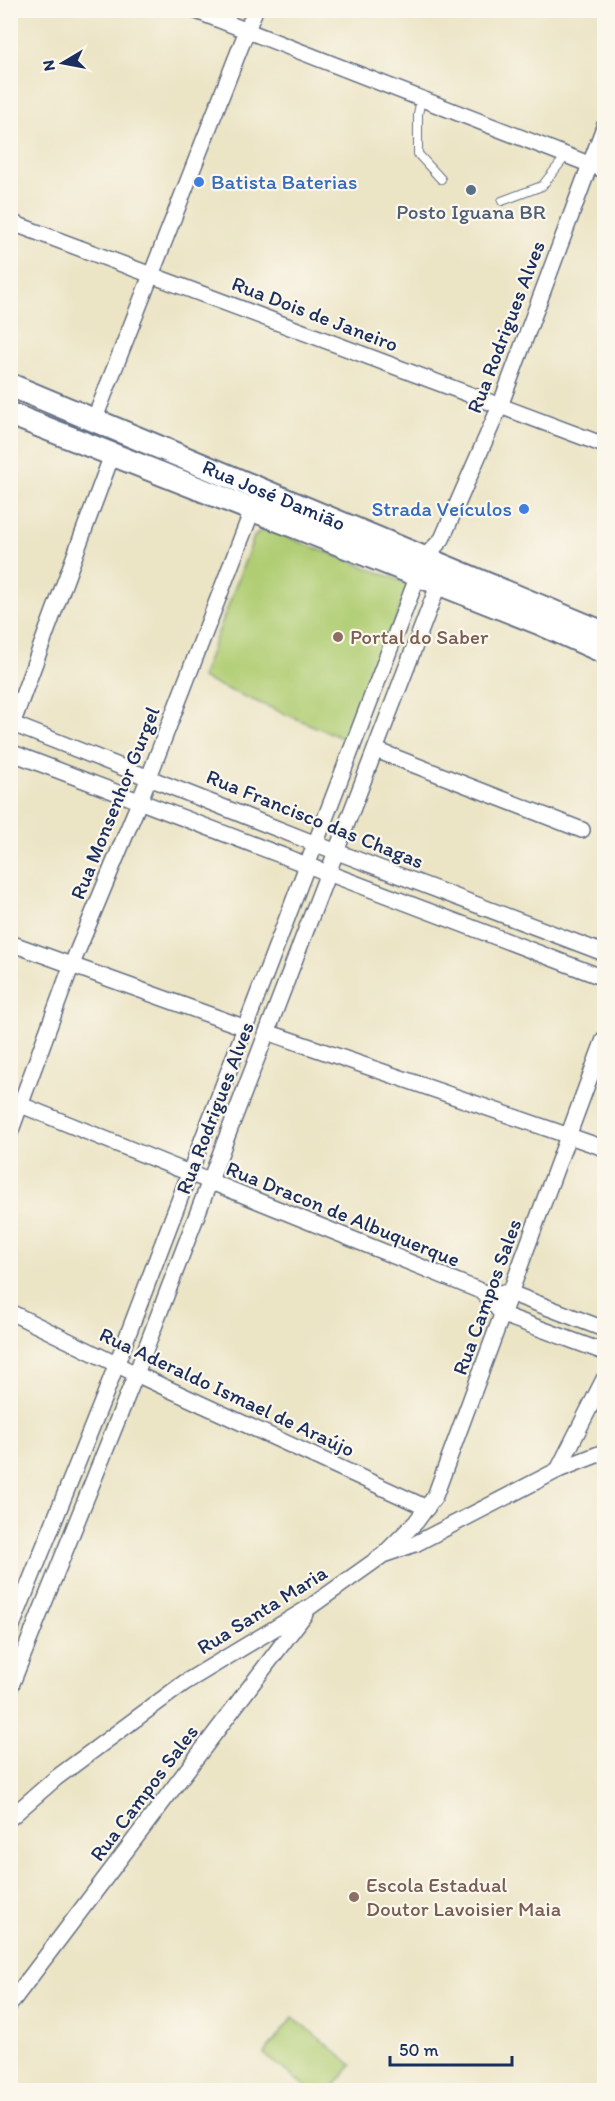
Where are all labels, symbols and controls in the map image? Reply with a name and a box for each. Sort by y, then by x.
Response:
north arrow [33,33,93,93]
text: N [38,59,59,72]
place label: Batista Baterias [211,169,357,194]
marker: Batista Baterias [192,175,206,189]
marker: Posto Iguana BR [464,183,478,197]
place label: Posto Iguana BR [396,199,546,224]
street label: Rua Rodrigues Alves [461,237,550,417]
street label: Rua Dois de Janeiro [228,270,402,357]
street label: Rua José Damião [199,454,349,536]
place label: Strada Veículos [372,496,512,521]
marker: Strada Veículos [517,502,531,516]
place label: Portal do Saber [350,624,489,649]
marker: Portal do Saber [331,630,345,644]
street label: Rua Monsenhor Gurgel [64,703,165,903]
street label: Rua Francisco das Chagas [203,763,428,874]
street label: Rua Rodrigues Alves [170,1018,259,1198]
street label: Rua Dracon de Albuquerque [223,1155,464,1272]
street label: Rua Campos Sales [447,1215,526,1378]
street label: Rua Aderaldo Ismael de Araújo [96,1321,359,1462]
street label: Rua Santa Maria [192,1560,331,1660]
street label: Rua Campos Sales [84,1720,203,1866]
place label: Escola Estadual Doutor Lavoisier Maia [366,1872,561,1921]
marker: Escola Estadual Doutor Lavoisier Maia [347,1890,361,1904]
scale bar [390,2029,512,2067]
text: 50 m [399,2039,439,2061]

